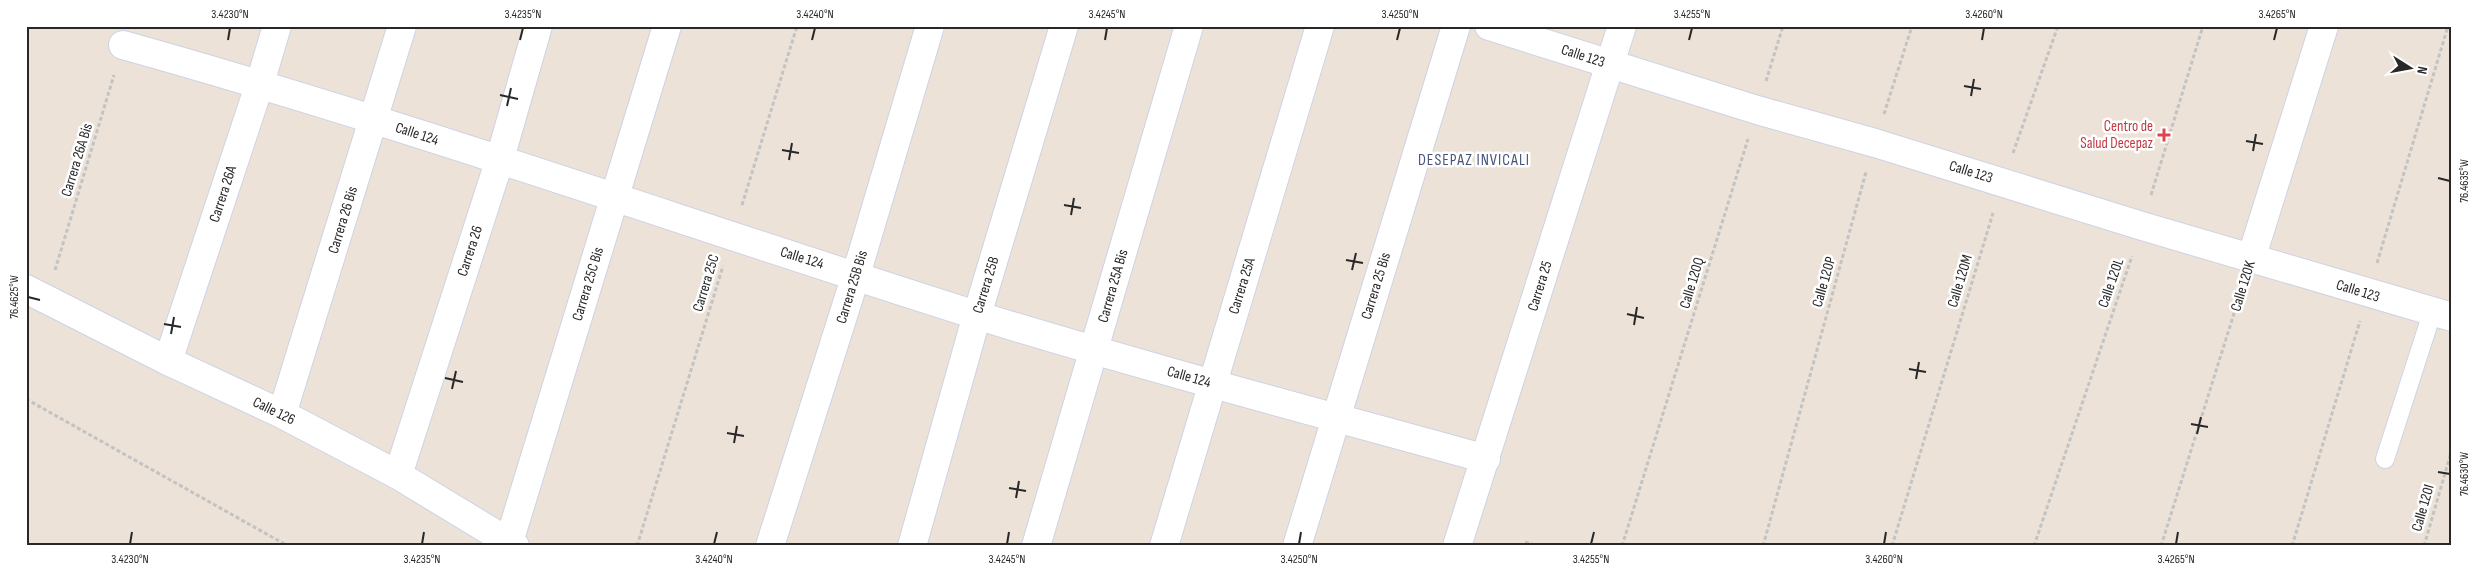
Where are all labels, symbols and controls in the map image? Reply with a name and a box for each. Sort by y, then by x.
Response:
text: 3.4230°N [211,7,249,22]
text: 3.4235°N [505,7,541,22]
text: 3.4240°N [796,7,834,22]
text: 3.4245°N [1089,7,1125,22]
text: 3.4250°N [1381,7,1419,22]
text: 3.4255°N [1674,7,1710,22]
text: 3.4260°N [1965,7,2003,22]
text: 3.4265°N [2258,7,2296,22]
street label: Calle 123 [1559,40,1607,72]
north arrow [2386,42,2436,92]
text: N [2413,65,2431,76]
place label: Centro de Salud Decepaz [2080,117,2154,153]
street label: Calle 124 [393,118,441,150]
street label: Carrera 26A Bis [57,121,97,199]
marker: Centro de Salud Decepaz [2157,128,2171,142]
district label: DESEPAZ INVICALI [1418,151,1530,170]
street label: Calle 123 [1947,156,1995,188]
text: 76.4635°W [2457,159,2472,203]
street label: Carrera 26A [205,163,241,225]
street label: Carrera 26 Bis [324,184,362,256]
street label: Carrera 26 [453,223,487,279]
street label: Calle 124 [778,242,826,274]
street label: Carrera 25C Bis [568,245,608,323]
street label: Carrera 25A Bis [1093,247,1133,325]
street label: Carrera 25B Bis [832,248,872,326]
street label: Carrera 25 Bis [1357,250,1395,322]
street label: Carrera 25C [688,252,724,314]
street label: Calle 120M [1943,252,1977,310]
street label: Carrera 25B [968,254,1004,316]
street label: Carrera 25A [1224,255,1260,317]
street label: Calle 120Q [1675,255,1709,311]
street label: Calle 120P [1808,255,1840,309]
street label: Calle 120L [2094,256,2128,310]
street label: Calle 120K [2226,258,2260,314]
street label: Carrera 25 [1523,259,1557,313]
text: 76.4625°W [7,275,22,319]
street label: Calle 123 [2334,275,2382,307]
street label: Calle 124 [1165,362,1213,392]
street label: Calle 126 [250,393,298,429]
text: 76.4630°W [2457,452,2472,496]
street label: Calle 120I [2407,482,2439,534]
text: 3.4230°N [111,552,149,567]
text: 3.4235°N [404,552,440,567]
text: 3.4240°N [695,552,733,567]
text: 3.4245°N [989,552,1025,567]
text: 3.4250°N [1280,552,1318,567]
text: 3.4255°N [1573,552,1609,567]
text: 3.4260°N [1865,552,1903,567]
text: 3.4265°N [2157,552,2195,567]

